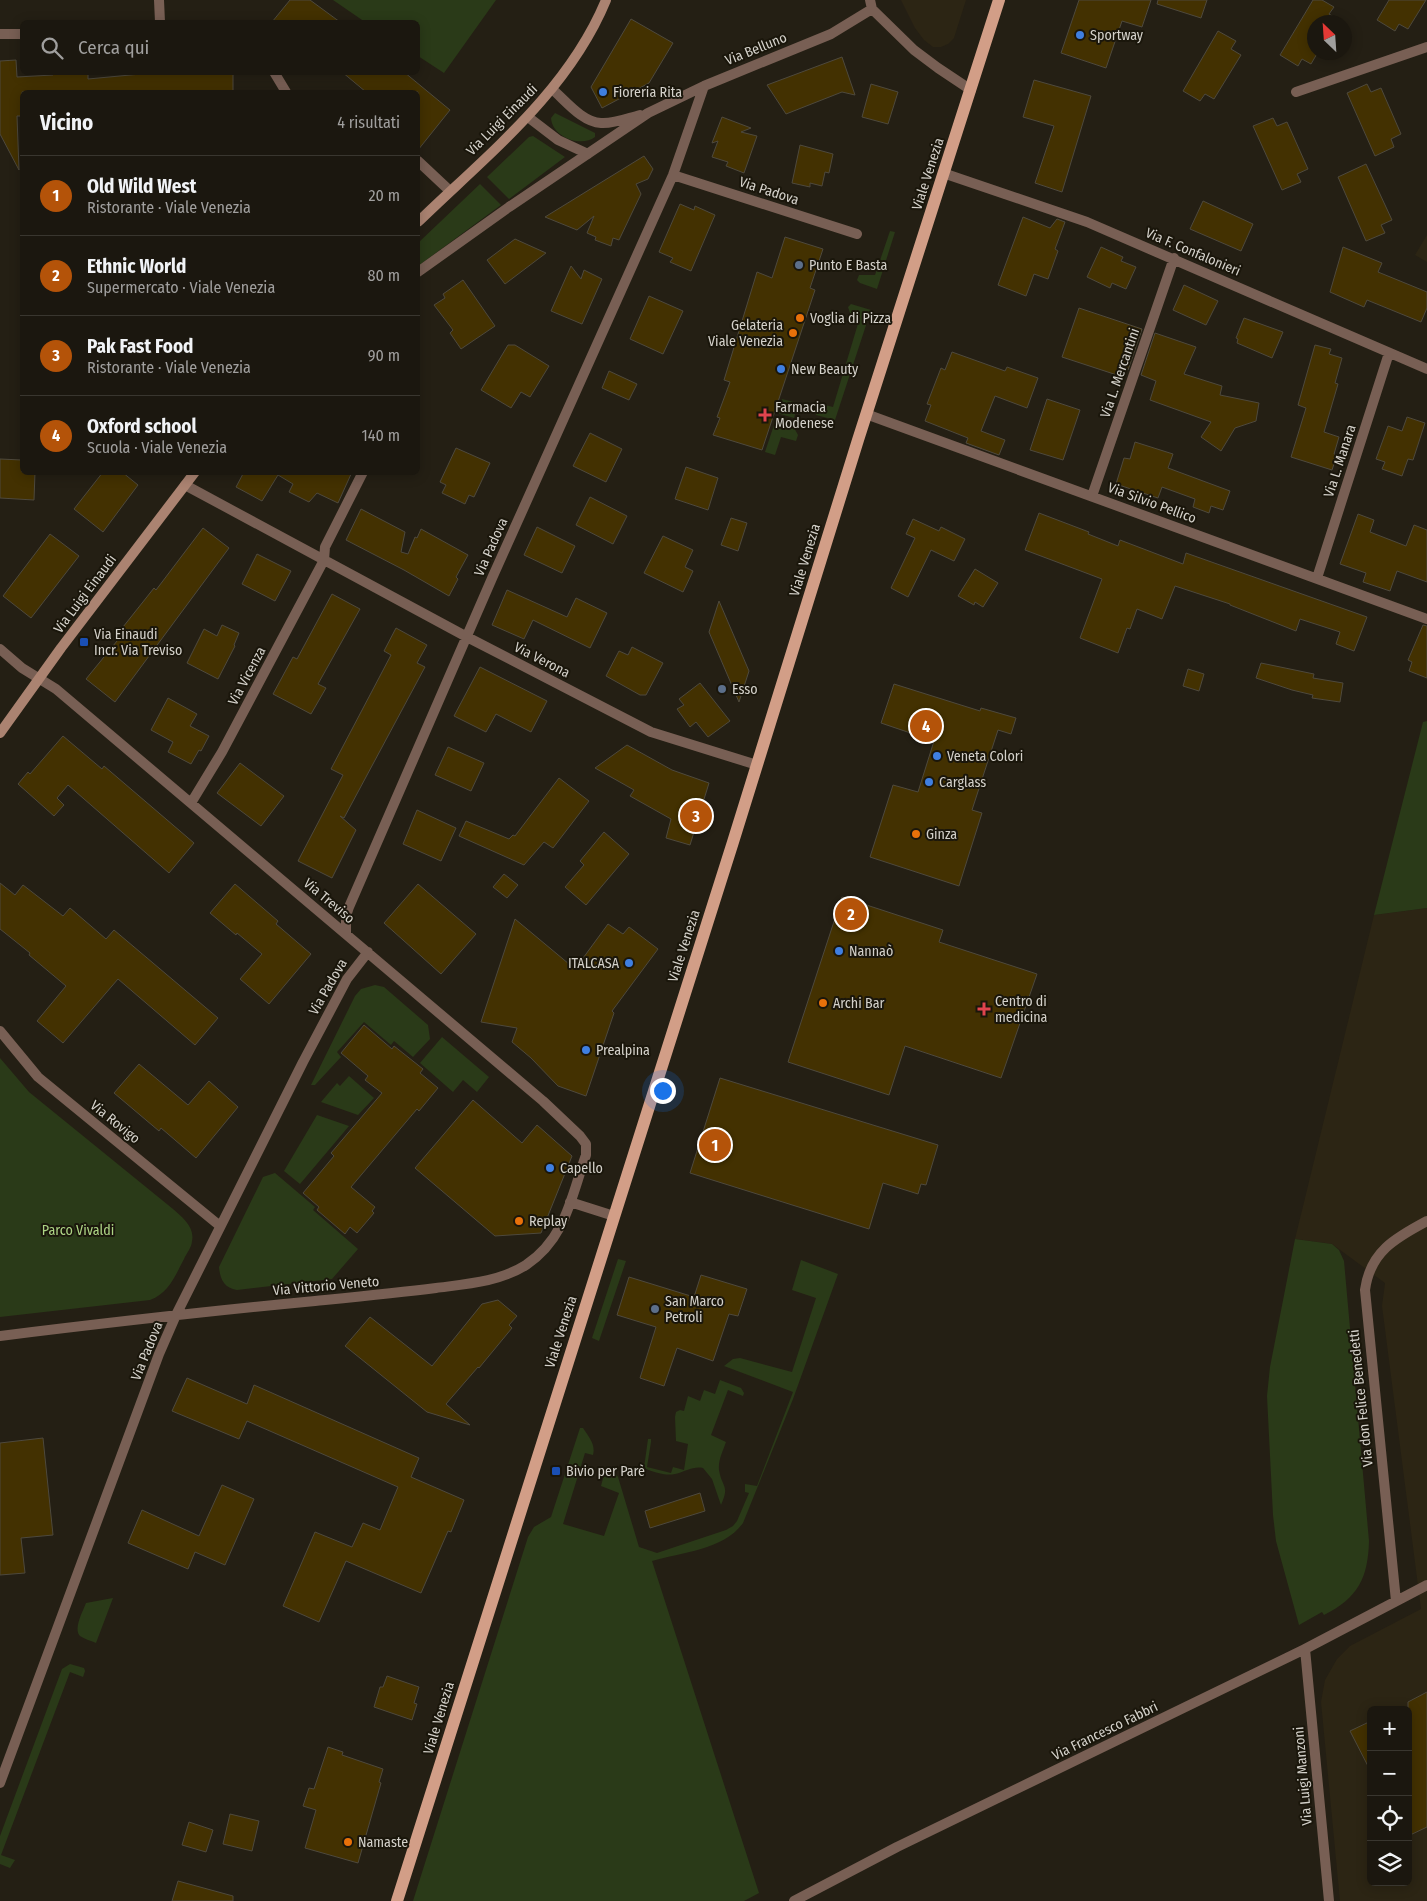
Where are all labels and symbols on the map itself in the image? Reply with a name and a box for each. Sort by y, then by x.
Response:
north arrow [1307,15,1352,60]
place label: Sportway [1090,27,1144,44]
street label: Via Belluno [723,29,789,69]
marker: Sportway [1074,29,1086,41]
street label: Via Luigi Einaudi [463,81,541,159]
place label: Fioreria Rita [613,84,682,101]
marker: Fioreria Rita [597,86,609,98]
street label: Viale Venezia [908,136,948,212]
street label: Via Padova [737,173,801,209]
street label: Via F. Confalonieri [1143,224,1243,280]
place label: Punto E Basta [809,257,887,274]
marker: Punto E Basta [793,259,805,271]
place label: Voglia di Pizza [810,310,891,327]
marker: Voglia di Pizza [794,312,806,324]
place label: Gelateria Viale Venezia [708,317,783,350]
street label: Via L. Mercantini [1097,326,1143,420]
marker: Gelateria Viale Venezia [787,327,799,339]
place label: New Beauty [791,361,859,378]
marker: New Beauty [775,363,787,375]
place label: Farmacia Modenese [775,399,834,432]
marker: Farmacia Modenese [759,409,771,421]
street label: Via L. Manara [1320,422,1360,500]
street label: Via Silvio Pellico [1105,479,1199,527]
street label: Via Padova [471,515,511,579]
street label: Viale Venezia [786,522,824,598]
street label: Via Luigi Einaudi [50,551,120,637]
place label: Via Einaudi Incr. Via Treviso [94,626,182,659]
marker: Via Einaudi Incr. Via Treviso [78,636,90,648]
street label: Via Verona [511,639,573,681]
street label: Via Vicenza [225,644,270,708]
place label: Esso [732,681,758,698]
marker: Esso [716,683,728,695]
pin: 4 [910,707,942,745]
place label: Veneta Colori [947,748,1023,765]
marker: Veneta Colori [931,750,943,762]
place label: Carglass [939,774,986,791]
marker: Carglass [923,776,935,788]
pin: 3 [680,797,712,835]
place label: Ginza [926,826,957,843]
marker: Ginza [910,828,922,840]
street label: Via Treviso [300,875,358,927]
pin: 2 [835,895,867,933]
street label: Viale Venezia [664,908,704,984]
place label: Nannaò [849,943,893,960]
marker: Nannaò [833,945,845,957]
place label: ITALCASA [568,955,620,972]
street label: Via Padova [305,956,351,1018]
marker: ITALCASA [623,957,635,969]
place label: Centro di medicina [995,993,1048,1026]
place label: Archi Bar [833,995,885,1012]
marker: Archi Bar [817,997,829,1009]
marker: Centro di medicina [977,1002,991,1016]
place label: Prealpina [596,1042,650,1059]
marker: Prealpina [580,1044,592,1056]
your location [650,1078,676,1104]
street label: Via Rovigo [87,1097,143,1147]
pin: 1 [699,1126,731,1164]
place label: Capello [560,1160,603,1177]
marker: Capello [544,1162,556,1174]
place label: Replay [529,1213,568,1230]
marker: Replay [513,1215,525,1227]
park label: Parco Vivaldi [42,1222,114,1239]
street label: Via Vittorio Veneto [272,1273,380,1299]
place label: San Marco Petroli [665,1293,724,1326]
street label: Viale Venezia [541,1294,581,1370]
marker: San Marco Petroli [649,1303,661,1315]
street label: Via Padova [128,1319,167,1383]
street label: Via don Felice Benedetti [1345,1328,1377,1468]
place label: Bivio per Parè [566,1463,645,1480]
marker: Bivio per Parè [550,1465,562,1477]
street label: Viale Venezia [420,1680,458,1756]
street label: Via Francesco Fabbri [1049,1698,1161,1764]
street label: Via Luigi Manzoni [1290,1726,1316,1826]
place label: Namaste [358,1834,408,1851]
marker: Namaste [342,1836,354,1848]

